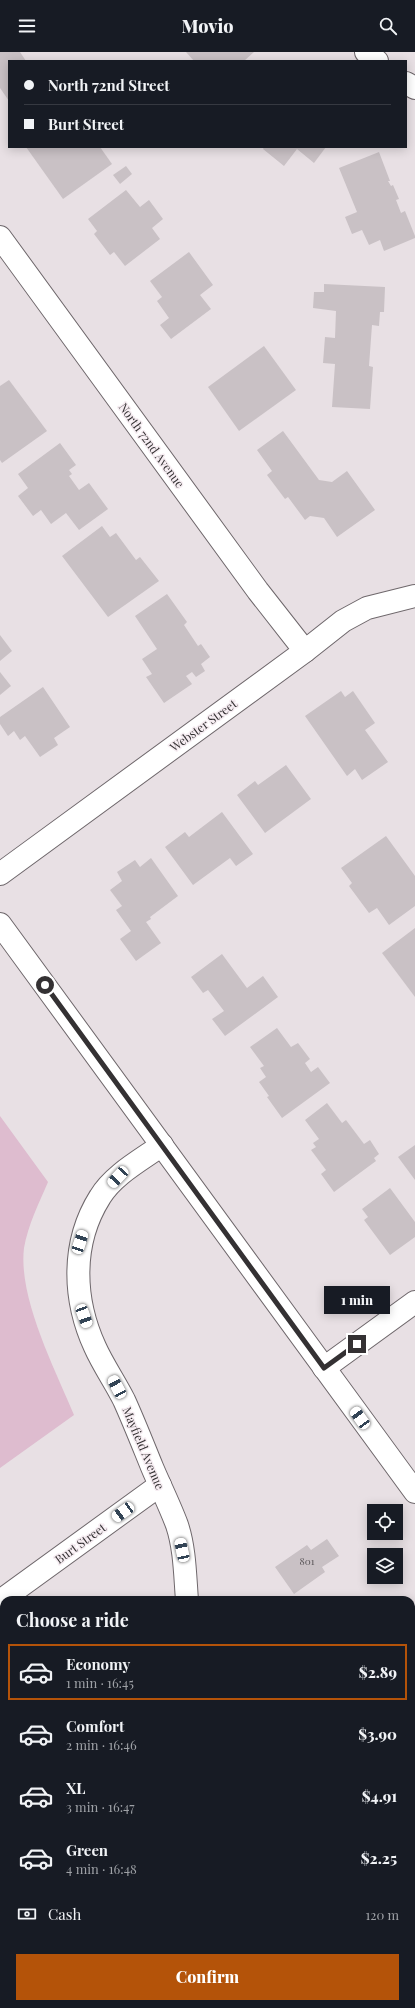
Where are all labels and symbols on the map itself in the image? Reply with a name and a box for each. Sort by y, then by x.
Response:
street label: North 72nd Avenue [116,399,188,491]
street label: Webster Street [166,695,240,755]
route start [36,976,54,994]
car [105,1164,131,1190]
car [71,1229,89,1255]
callout: 1 min [324,1286,390,1314]
car [74,1303,94,1329]
route end [348,1335,366,1353]
car [106,1374,128,1400]
street label: Mayfield Avenue [119,1404,169,1492]
car [348,1405,372,1431]
car [110,1500,136,1524]
street label: Burt Street [51,1519,109,1567]
car [174,1537,190,1563]
house number: 801 [300,1554,315,1568]

